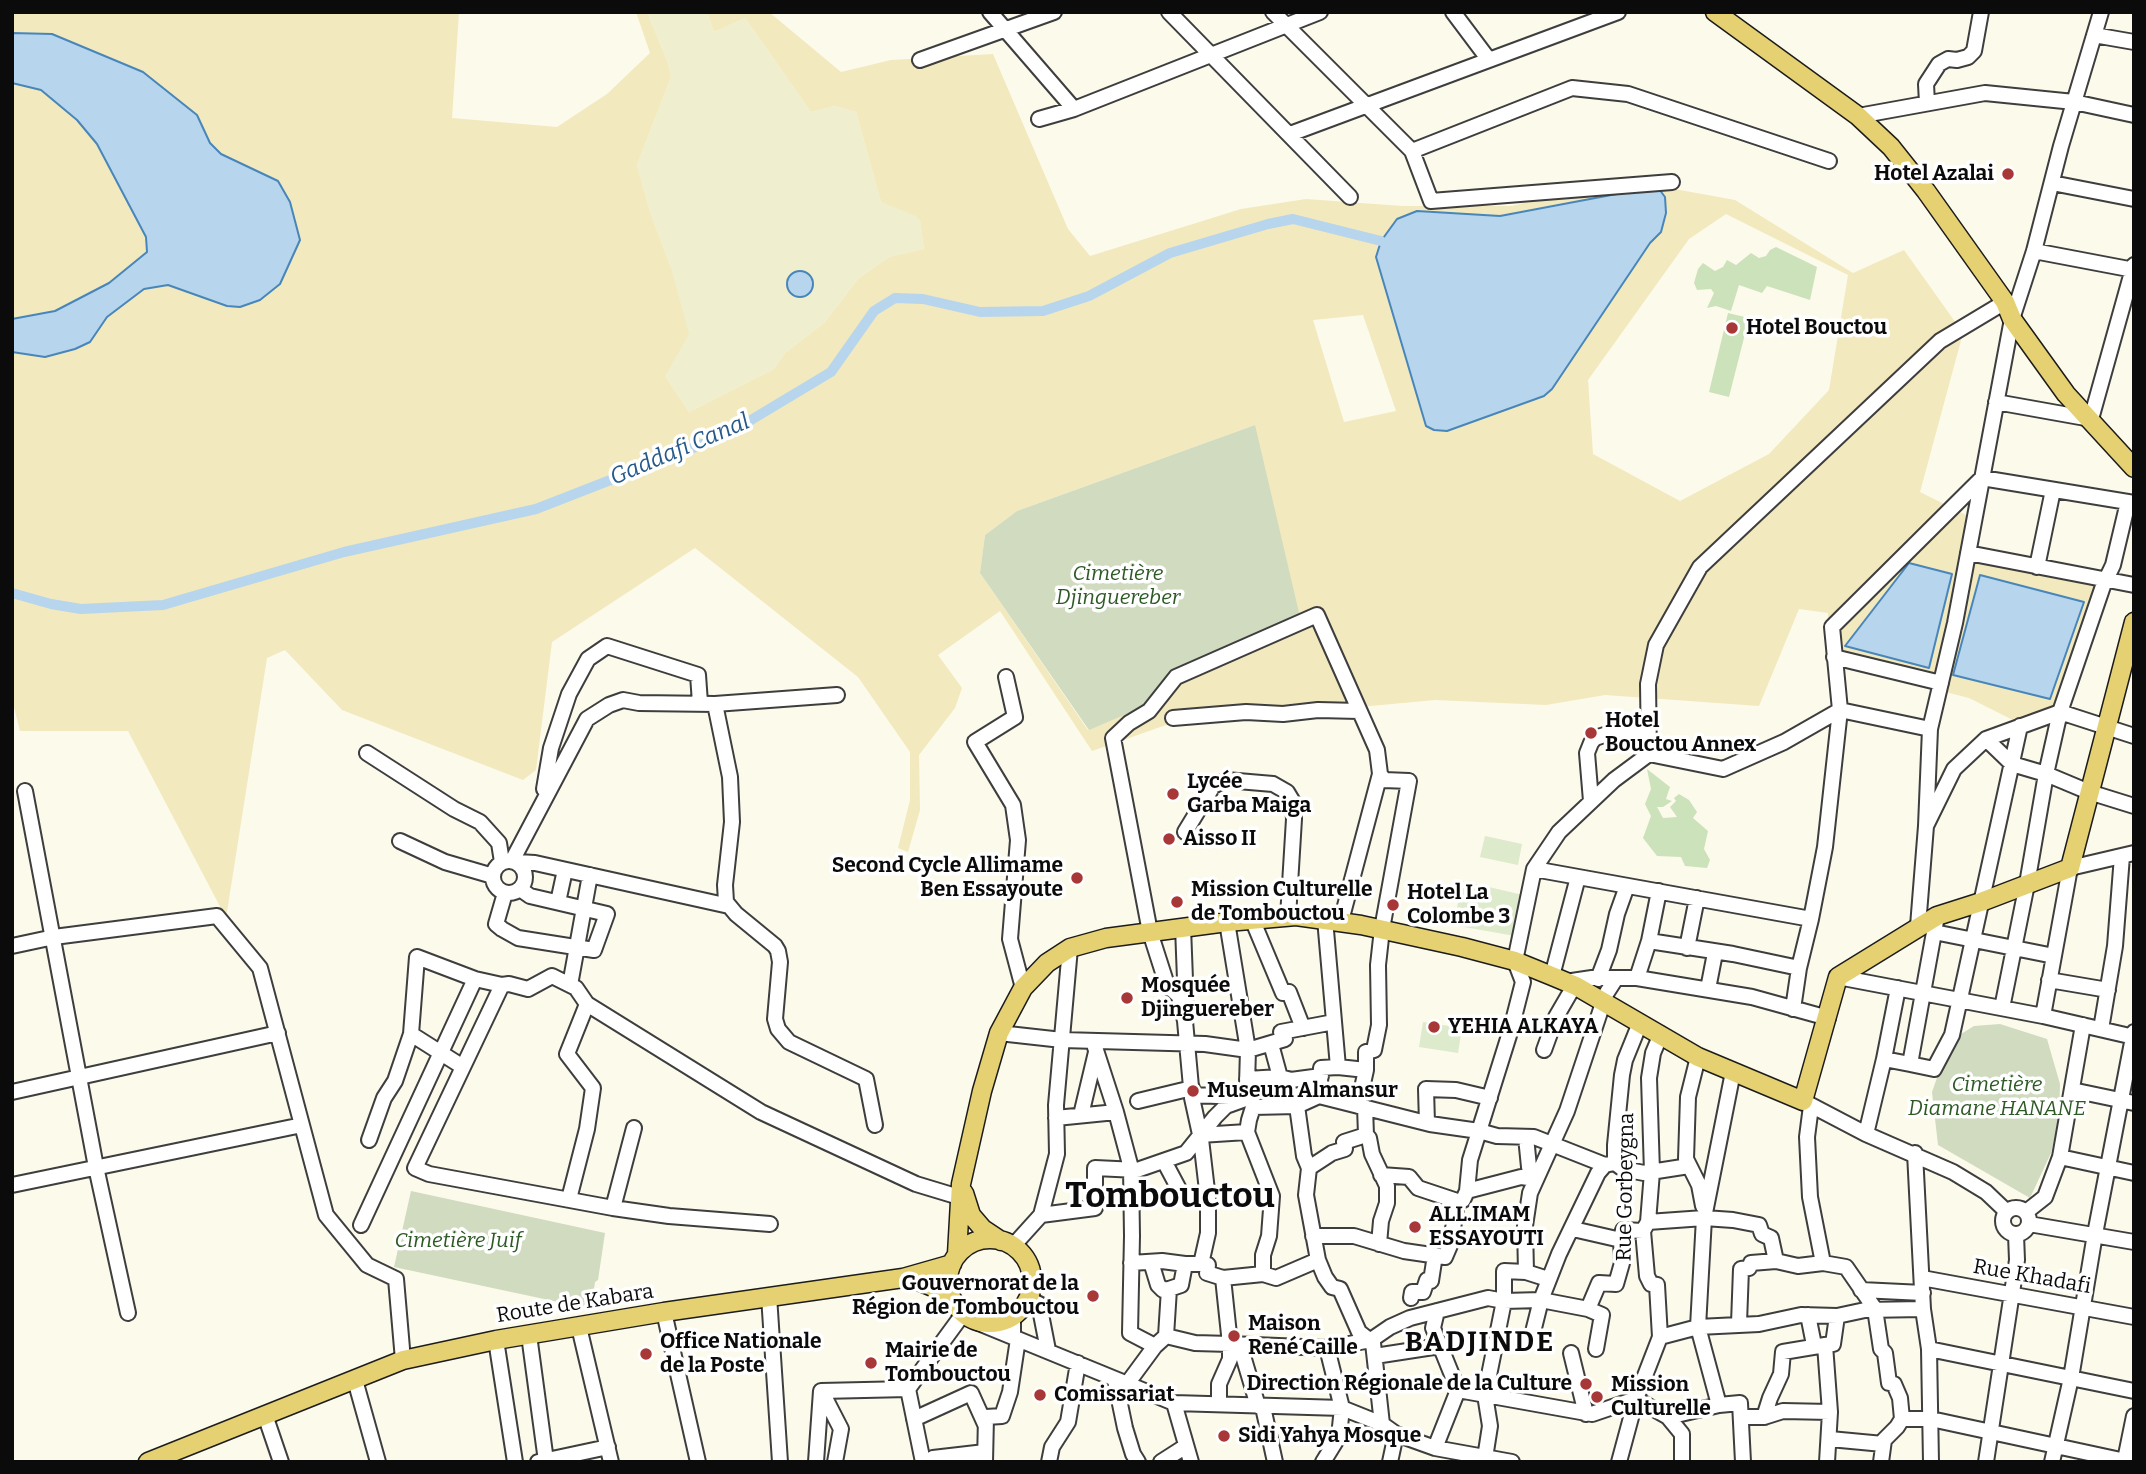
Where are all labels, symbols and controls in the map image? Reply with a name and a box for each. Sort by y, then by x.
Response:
place label: Hotel Azalai [1874,161,1994,187]
marker: Hotel Azalai [2000,166,2016,182]
place label: Hotel Bouctou [1746,315,1887,341]
marker: Hotel Bouctou [1724,320,1740,336]
water label: Gaddafi Canal [606,408,754,492]
park label: Cimetière Djinguereber [1056,561,1180,611]
place label: Hotel Bouctou Annex [1605,708,1756,758]
marker: Hotel Bouctou Annex [1583,725,1599,741]
place label: Lycée Garba Maiga [1187,769,1311,819]
marker: Lycée Garba Maiga [1165,786,1181,802]
place label: Aisso II [1183,826,1256,852]
marker: Aisso II [1161,831,1177,847]
place label: Second Cycle Allimame Ben Essayoute [832,853,1063,903]
marker: Second Cycle Allimame Ben Essayoute [1069,870,1085,886]
place label: Mission Culturelle de Tombouctou [1191,877,1373,927]
place label: Hotel La Colombe 3 [1407,880,1510,930]
marker: Mission Culturelle de Tombouctou [1169,894,1185,910]
marker: Hotel La Colombe 3 [1385,897,1401,913]
place label: Mosquée Djinguereber [1141,973,1274,1023]
marker: Mosquée Djinguereber [1119,990,1135,1006]
place label: YEHIA ALKAYA [1448,1014,1598,1040]
marker: YEHIA ALKAYA [1426,1019,1442,1035]
park label: Cimetière Diamane HANANE [1908,1072,2086,1122]
place label: Museum Almansur [1207,1078,1398,1104]
marker: Museum Almansur [1185,1083,1201,1099]
street label: Rue Gorbeygna [1612,1112,1640,1262]
district label: Tombouctou [1065,1176,1275,1218]
place label: ALL.IMAM ESSAYOUTI [1429,1202,1544,1252]
marker: ALL.IMAM ESSAYOUTI [1407,1219,1423,1235]
park label: Cimetière Juif [394,1228,522,1254]
street label: Rue Khadafi [1971,1254,2093,1300]
place label: Gouvernorat de la Région de Tombouctou [852,1271,1079,1321]
street label: Route de Kabara [495,1279,655,1329]
marker: Gouvernorat de la Région de Tombouctou [1085,1288,1101,1304]
place label: Maison René Caille [1248,1311,1358,1361]
district label: BADJINDE [1406,1326,1554,1360]
marker: Maison René Caille [1226,1328,1242,1344]
place label: Office Nationale de la Poste [660,1329,822,1379]
place label: Mairie de Tombouctou [885,1338,1011,1388]
marker: Office Nationale de la Poste [638,1346,654,1362]
marker: Mairie de Tombouctou [863,1355,879,1371]
place label: Direction Régionale de la Culture [1246,1371,1572,1397]
place label: Mission Culturelle [1611,1372,1711,1422]
marker: Direction Régionale de la Culture [1578,1376,1594,1392]
place label: Comissariat [1054,1382,1174,1408]
marker: Comissariat [1032,1387,1048,1403]
marker: Mission Culturelle [1589,1389,1605,1405]
place label: Sidi Yahya Mosque [1238,1423,1421,1449]
marker: Sidi Yahya Mosque [1216,1428,1232,1444]

